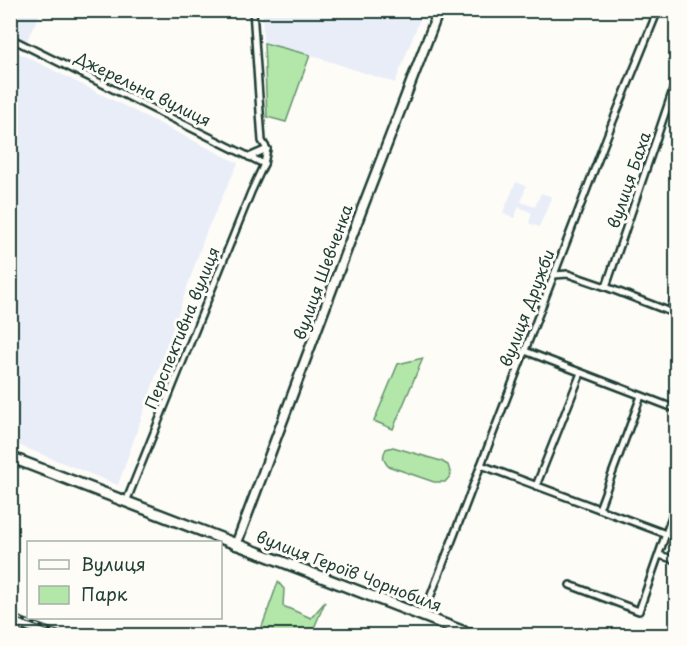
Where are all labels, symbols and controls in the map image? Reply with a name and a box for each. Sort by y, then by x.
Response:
street label: Джерельна вулиця [71,44,215,131]
street label: вулиця Баха [600,128,656,231]
street label: вулиця Шевченка [286,201,358,343]
street label: Перспективна вулиця [138,243,225,412]
street label: вулиця Дружби [493,245,560,370]
street label: вулиця Героїв Чорнобиля [253,524,446,617]
legend [27,541,222,619]
text: Вулиця [81,550,146,577]
text: Парк [81,580,128,607]

